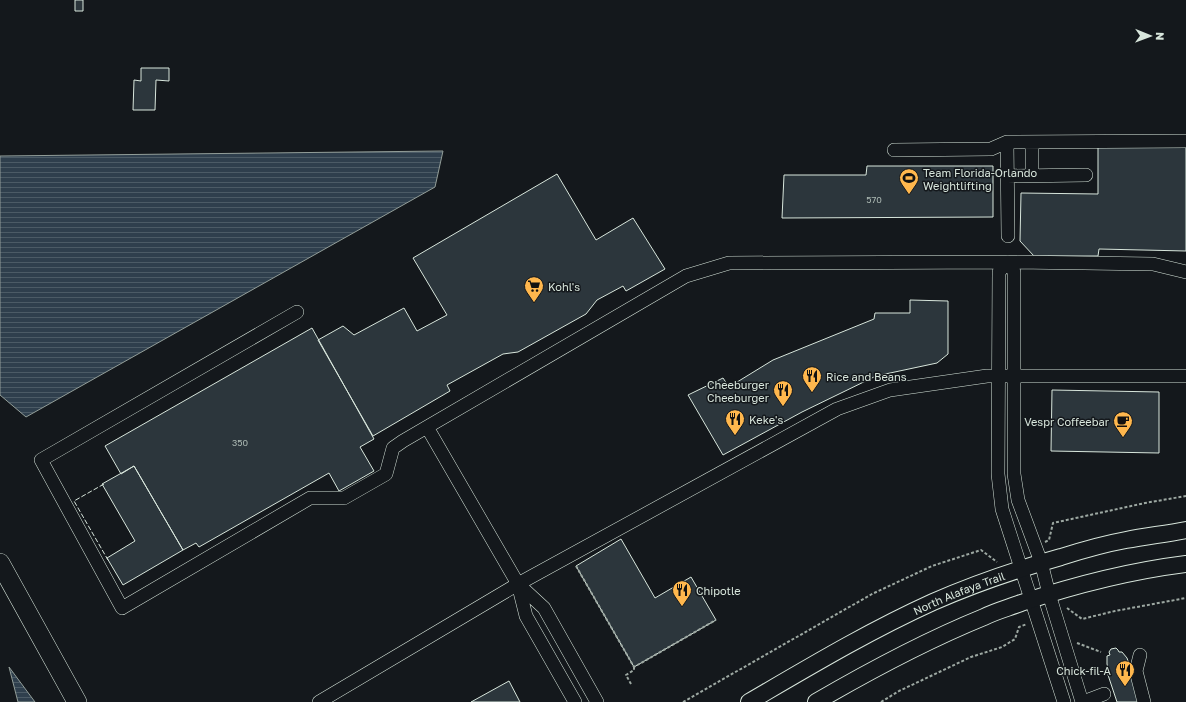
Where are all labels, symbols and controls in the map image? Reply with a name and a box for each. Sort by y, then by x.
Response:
north arrow [1130,16,1170,56]
text: N [1154,32,1167,40]
place label: Team Florida-Orlando Weightlifting [923,166,1038,192]
sports icon: Team Florida-Orlando Weightlifting [898,167,920,195]
house number: 570 [866,194,882,205]
supermarket icon: Kohl's [523,275,545,303]
place label: Kohl's [548,280,580,293]
restaurant icon: Rice and Beans [801,365,823,393]
place label: Rice and Beans [826,370,907,383]
place label: Cheeburger Cheeburger [707,378,770,404]
restaurant icon: Cheeburger Cheeburger [772,379,794,407]
restaurant icon: Keke's [724,408,746,436]
cafe icon: Vespr Coffeebar [1112,410,1134,438]
place label: Keke's [749,413,783,426]
place label: Vespr Coffeebar [1024,415,1110,428]
house number: 350 [232,437,248,448]
street label: North Alafaya Trail [911,568,1007,617]
restaurant icon: Chipotle [671,579,693,607]
place label: Chipotle [696,584,741,597]
restaurant icon: Chick-fil-A [1114,659,1136,687]
place label: Chick-fil-A [1056,664,1112,677]

